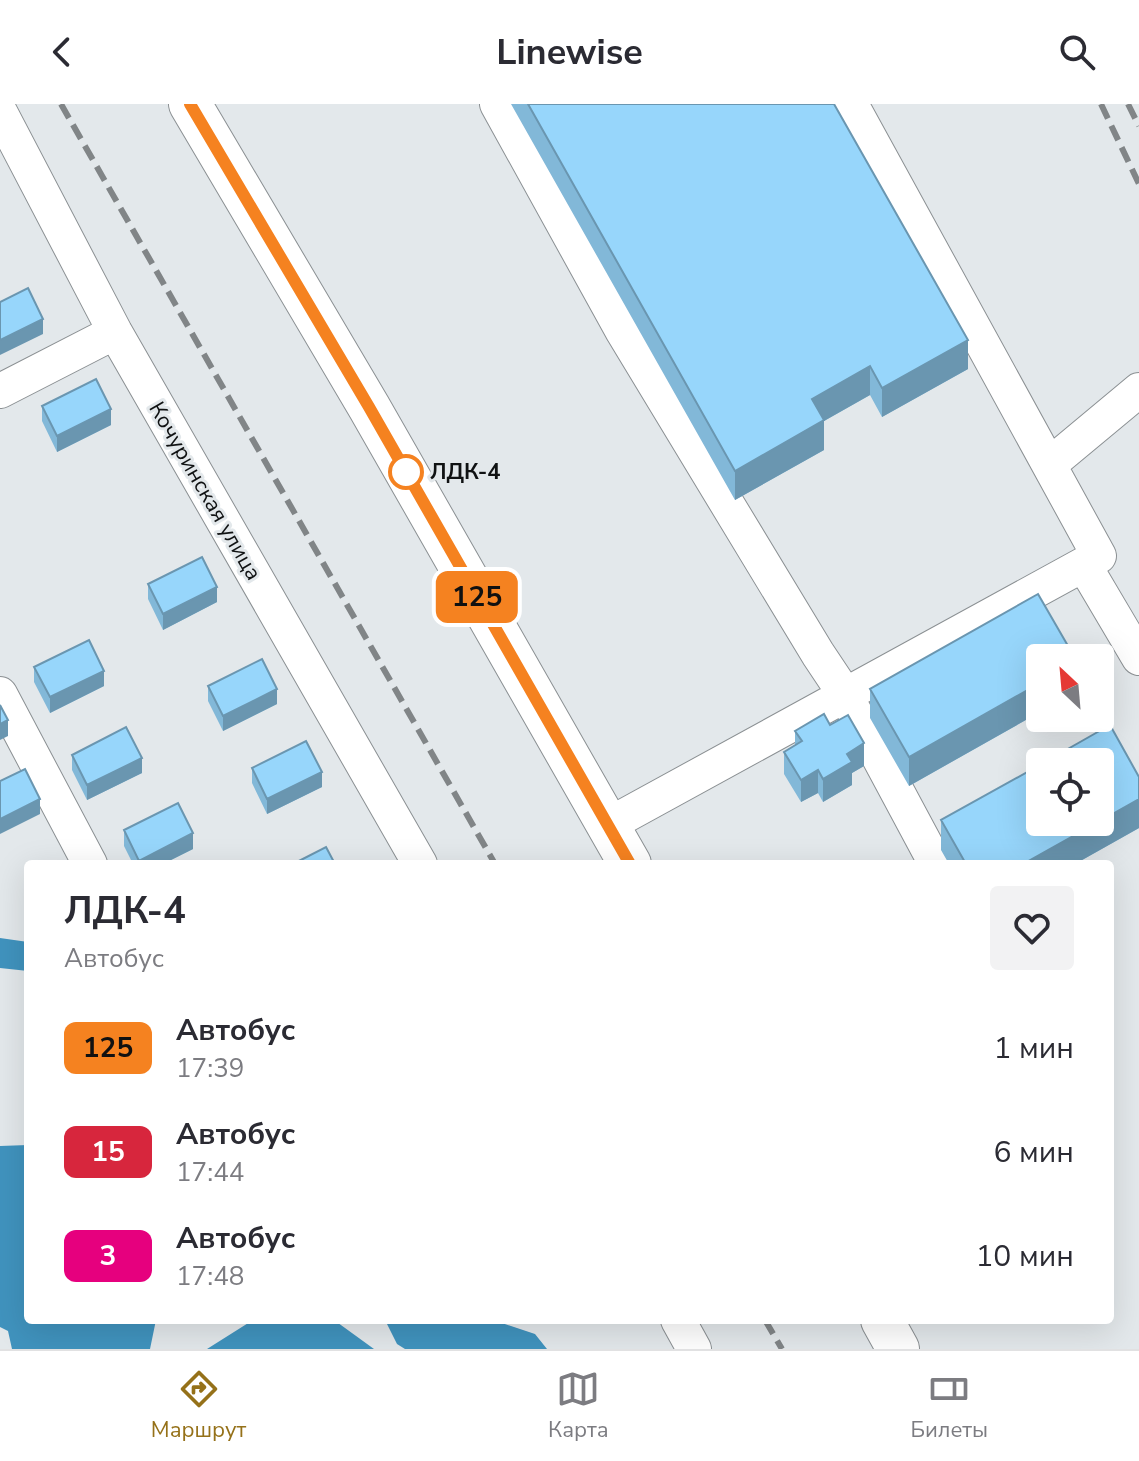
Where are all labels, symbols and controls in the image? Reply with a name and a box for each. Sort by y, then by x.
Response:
text: Linewise [496,28,643,77]
icon: back [40,30,84,74]
icon: search [1055,30,1099,74]
street label: Кочуринская улица [142,396,268,586]
marker: ЛДК-4 [389,455,423,489]
place label: ЛДК-4 [430,457,501,487]
line badge: 125 [431,571,523,623]
text: 125 [452,578,502,616]
north arrow [1026,644,1114,732]
map controls [1026,644,1114,836]
button: locate [1026,748,1114,836]
text: ЛДК-4 [64,885,186,936]
button: heart [990,886,1074,970]
text: Автобус [64,941,164,976]
text: Автобус [176,1010,295,1051]
text: 1 мин [993,1028,1074,1069]
text: 125 [83,1029,133,1067]
text: 17:39 [176,1051,244,1086]
text: Автобус [176,1114,295,1155]
text: 6 мин [993,1132,1074,1173]
text: 15 [91,1133,125,1171]
text: 17:44 [176,1155,244,1190]
text: Автобус [176,1218,295,1259]
text: 10 мин [975,1236,1074,1277]
text: 3 [100,1237,116,1275]
text: 17:48 [176,1259,244,1294]
tab: Маршрут [151,1367,246,1445]
tab: Карта [548,1367,609,1445]
tab: Билеты [910,1367,988,1445]

